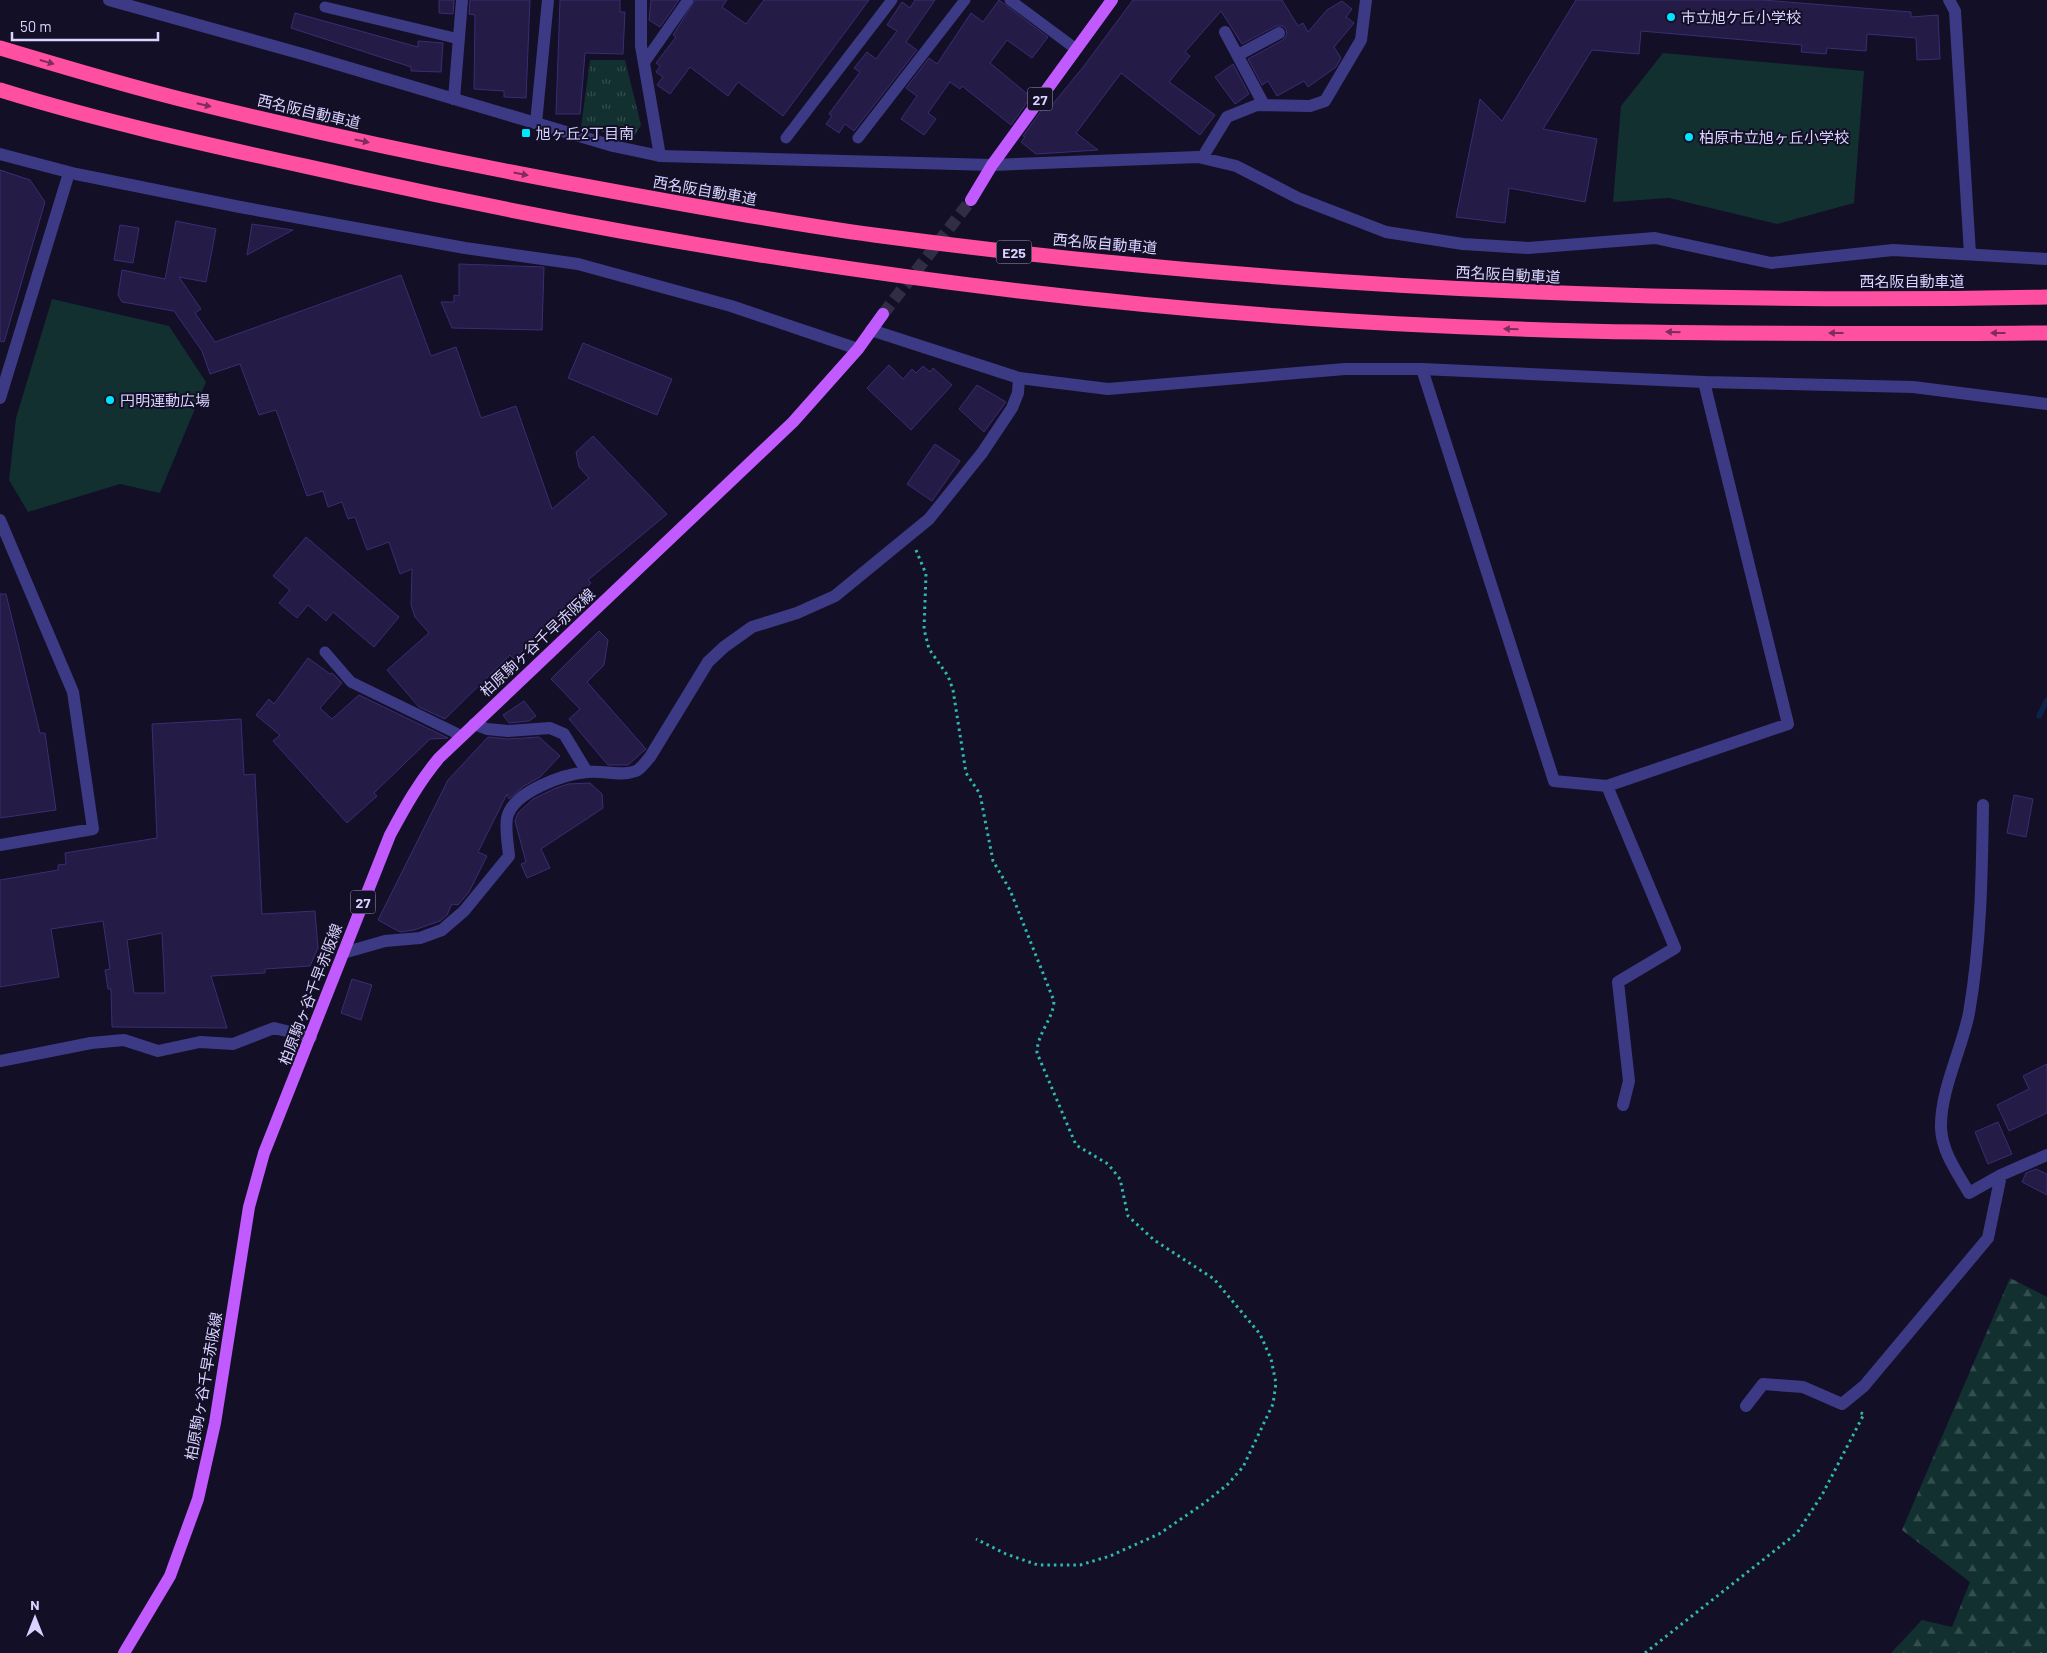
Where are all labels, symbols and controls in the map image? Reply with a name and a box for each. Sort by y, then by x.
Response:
place label: 市立旭ケ丘小学校 [1681,8,1801,26]
scale bar [12,10,159,42]
marker: 市立旭ケ丘小学校 [1665,11,1677,23]
text: 50 m [20,17,52,35]
one-way arrow [39,58,54,66]
road number: 27 [1028,88,1052,110]
street label: 西名阪自動車道 [256,90,362,132]
one-way arrow [196,101,211,109]
place label: 旭ヶ丘2丁目南 [536,124,634,142]
marker: 旭ヶ丘2丁目南 [520,127,532,139]
place label: 柏原市立旭ヶ丘小学校 [1699,128,1849,146]
marker: 柏原市立旭ヶ丘小学校 [1683,131,1695,143]
one-way arrow [354,137,370,145]
one-way arrow [513,171,529,179]
street label: 西名阪自動車道 [652,172,758,208]
street label: 西名阪自動車道 [1052,229,1158,257]
road number: E25 [996,240,1032,264]
street label: 西名阪自動車道 [1455,262,1561,286]
street label: 西名阪自動車道 [1859,272,1965,290]
one-way arrow [1503,325,1519,333]
one-way arrow [1665,328,1681,336]
one-way arrow [1828,329,1844,337]
one-way arrow [1990,329,2006,337]
place label: 円明運動広場 [120,391,210,409]
marker: 円明運動広場 [104,394,116,406]
street label: 柏原駒ヶ谷千早赤阪線 [476,584,598,700]
road number: 27 [350,890,376,914]
street label: 柏原駒ヶ谷千早赤阪線 [275,921,345,1067]
street label: 柏原駒ヶ谷千早赤阪線 [181,1311,225,1461]
north arrow [10,1593,60,1643]
text: N [30,1596,40,1613]

